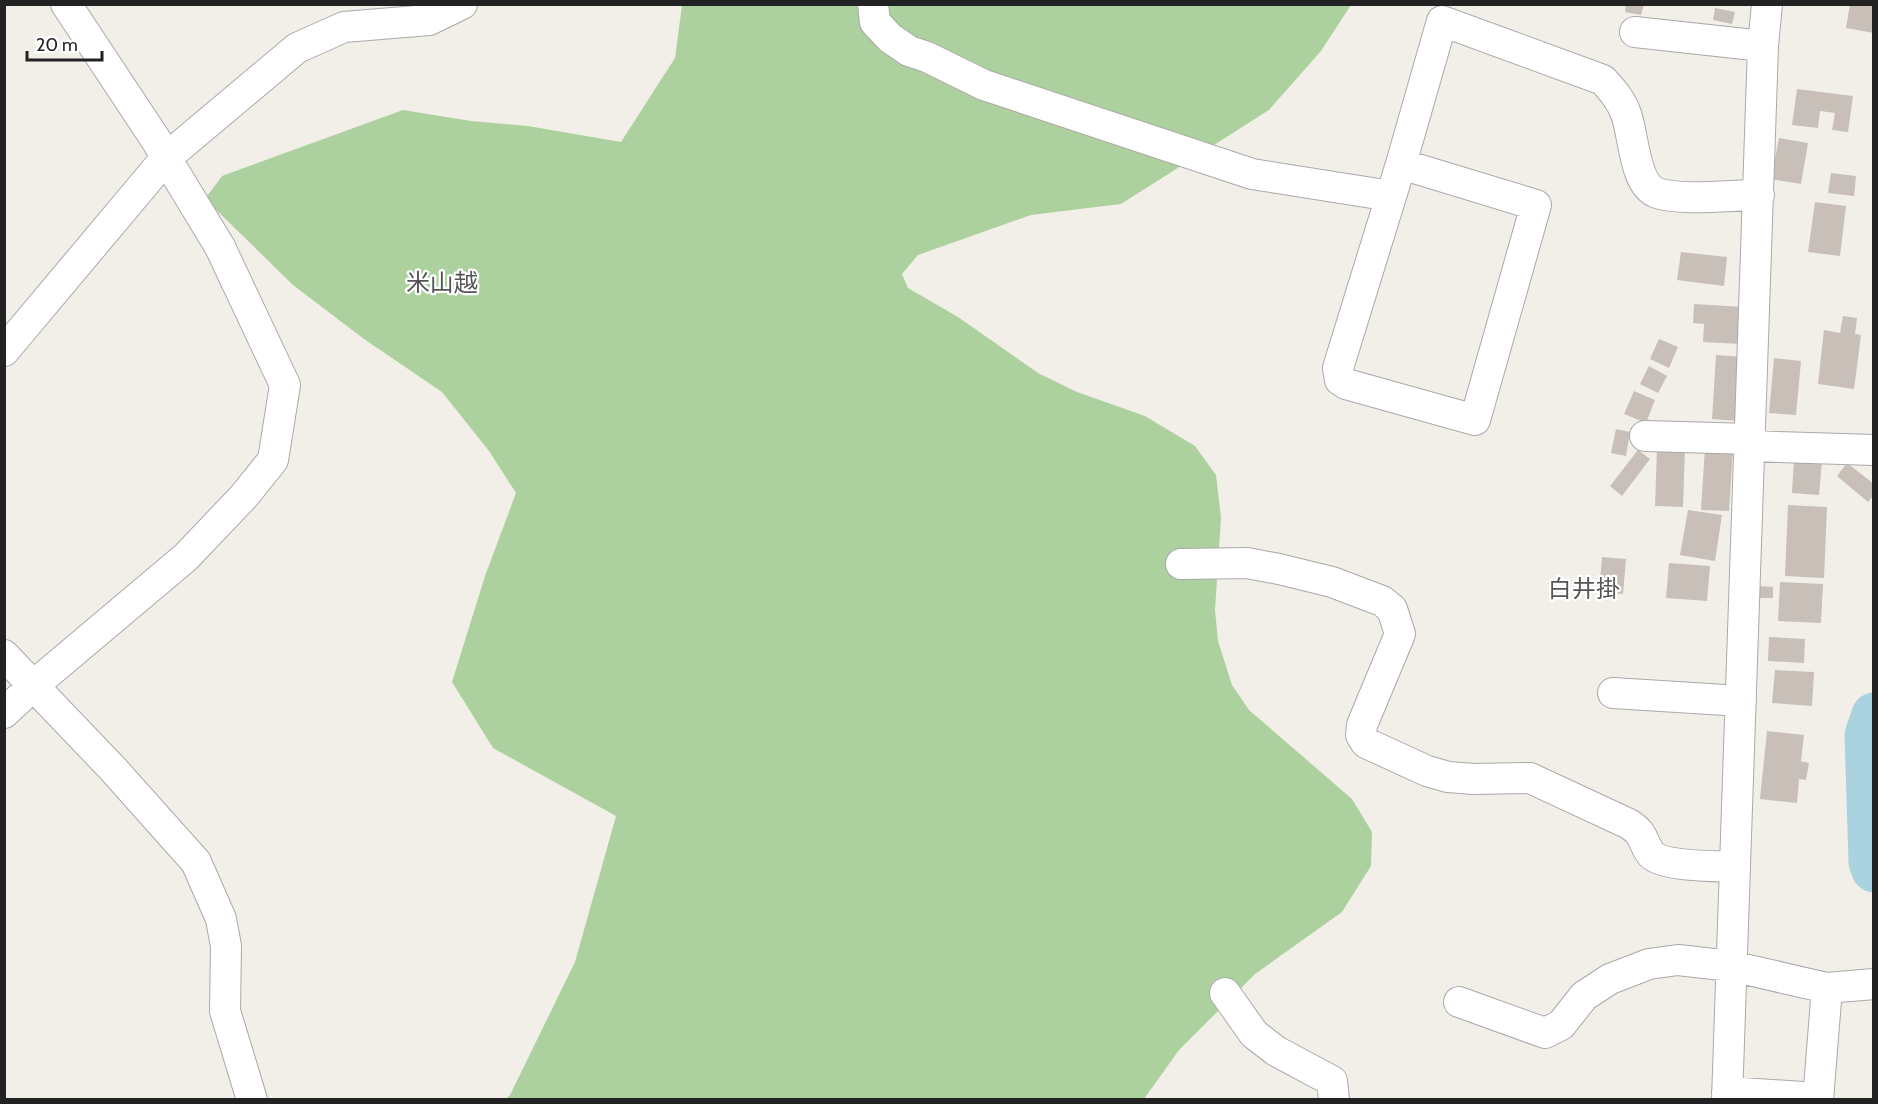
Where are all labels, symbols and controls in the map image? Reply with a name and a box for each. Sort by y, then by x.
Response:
scale bar [27,24,102,62]
text: 20 m [36,34,78,56]
district label: 米山越 [406,268,478,297]
district label: 白井掛 [1548,574,1620,603]

